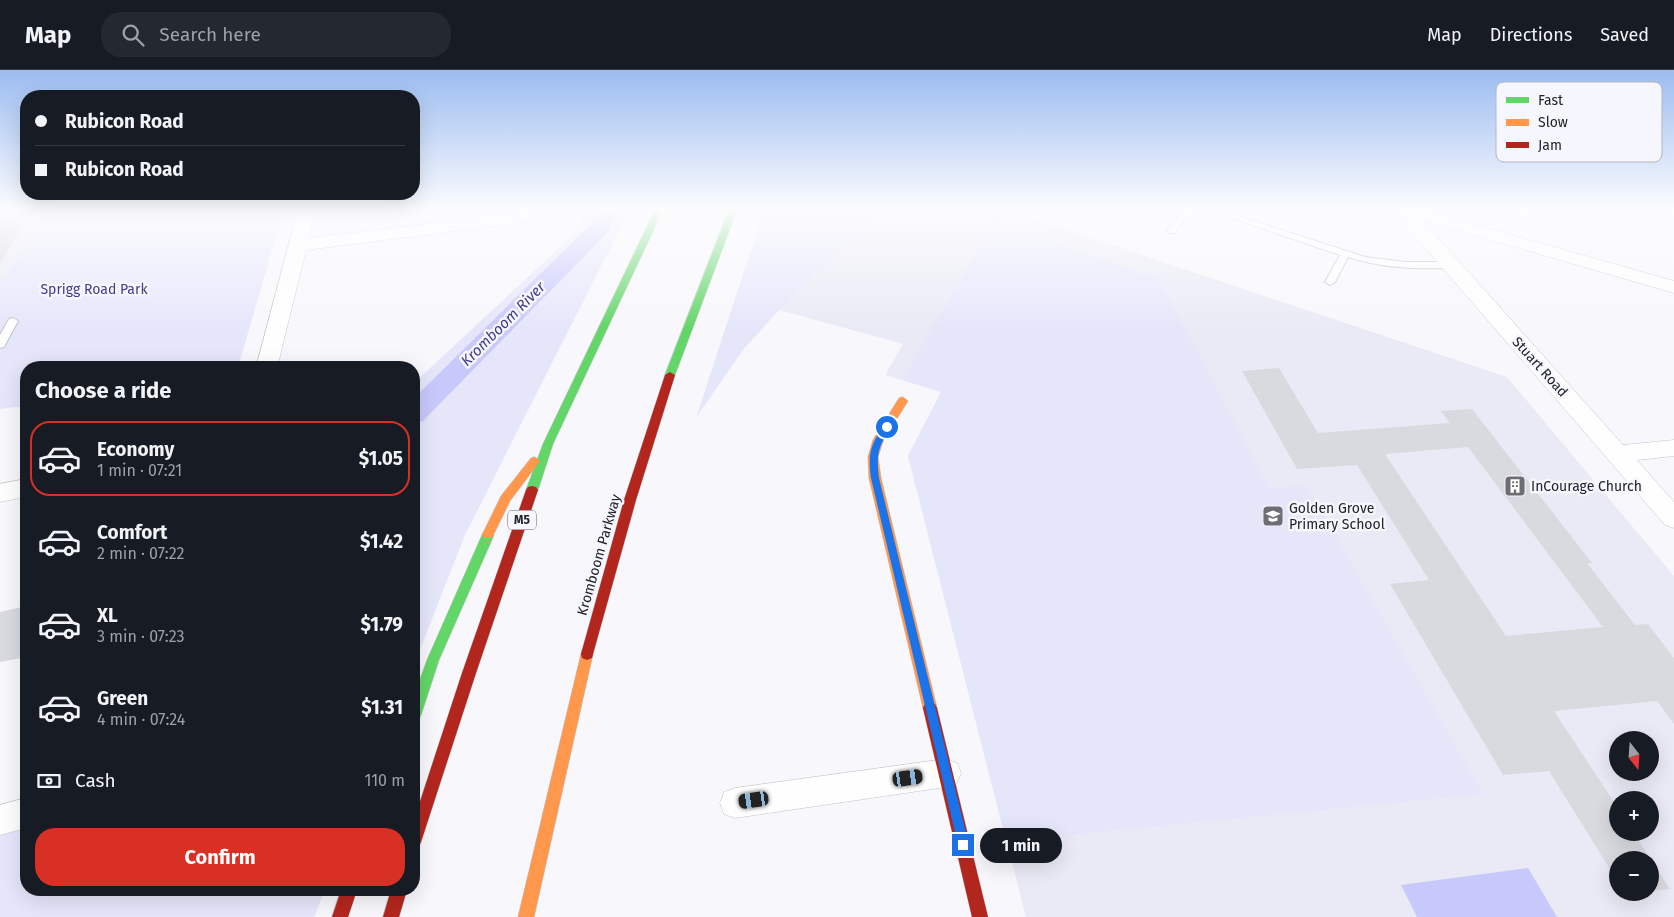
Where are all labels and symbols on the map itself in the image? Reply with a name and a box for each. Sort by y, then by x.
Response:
legend [1496,82,1662,162]
text: Fast [1538,92,1564,109]
text: Slow [1538,114,1568,131]
text: Jam [1538,137,1562,154]
water label: Kromboom River [457,277,550,370]
park label: Sprigg Road Park [40,281,148,298]
street label: Stuart Road [1509,333,1571,401]
route start [876,416,898,438]
building icon: InCourage Church [1503,474,1527,498]
place label: InCourage Church [1531,478,1642,495]
street label: Kromboom Parkway [574,492,624,618]
place label: Golden Grove Primary School [1289,500,1385,533]
school or university icon: Golden Grove Primary School [1261,504,1285,528]
road number: M5 [508,510,536,530]
north arrow [1609,731,1659,781]
car [892,768,923,788]
car [738,790,769,810]
callout: 1 min [980,828,1063,862]
route end [952,834,974,856]

